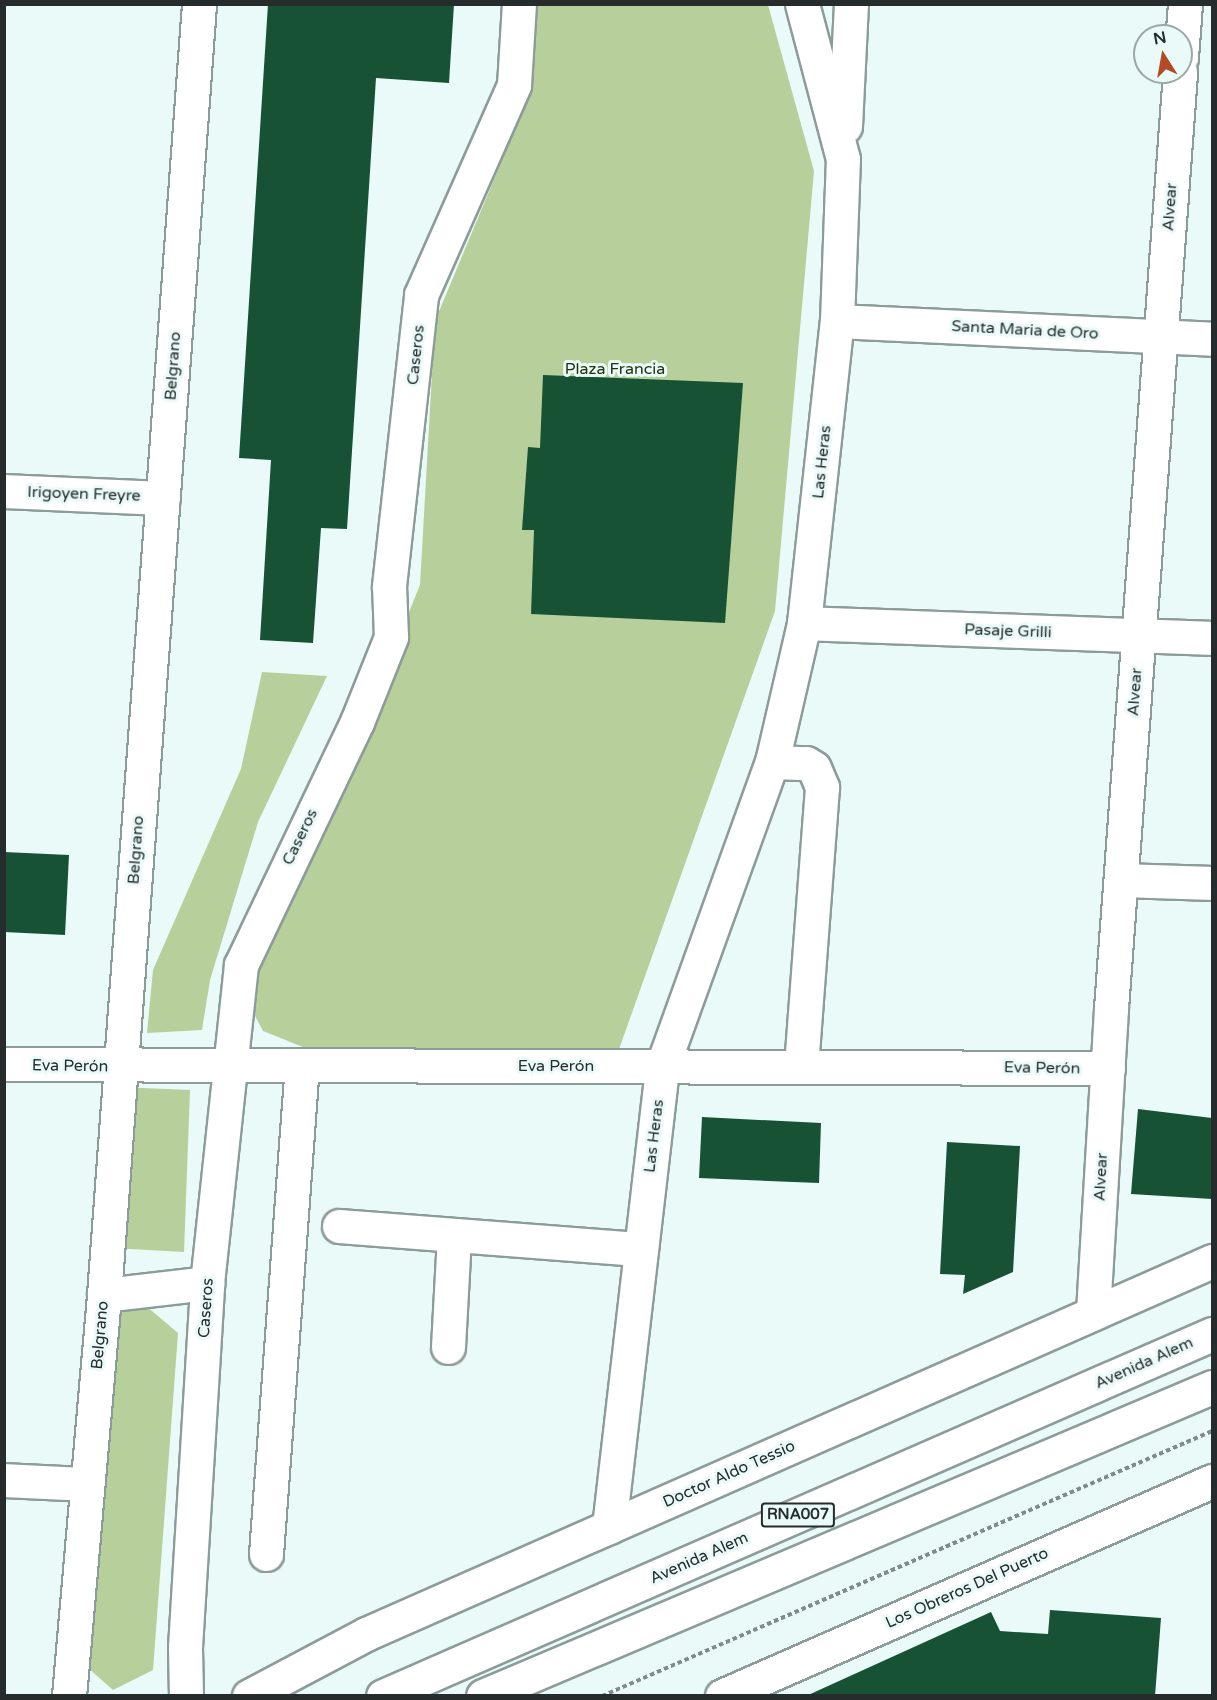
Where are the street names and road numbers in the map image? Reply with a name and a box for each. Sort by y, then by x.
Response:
street label: Alvear [1159,182,1181,232]
street label: Santa Maria de Oro [951,317,1099,343]
street label: Caseros [403,324,429,386]
street label: Belgrano [161,331,185,401]
street label: Las Heras [809,424,835,500]
street label: Irigoyen Freyre [27,482,141,506]
street label: Pasaje Grilli [964,620,1052,642]
street label: Alvear [1124,667,1146,717]
street label: Caseros [278,806,322,868]
street label: Belgrano [124,815,148,885]
street label: Eva Perón [32,1056,108,1076]
street label: Eva Perón [518,1056,594,1076]
street label: Eva Perón [1004,1058,1080,1078]
street label: Las Heras [640,1098,668,1174]
street label: Alvear [1090,1152,1112,1202]
street label: Caseros [194,1277,218,1339]
street label: Belgrano [87,1300,113,1370]
street label: Avenida Alem [1092,1333,1196,1393]
street label: Doctor Aldo Tessio [660,1436,798,1512]
road number: RNA007 [760,1503,836,1527]
street label: Avenida Alem [647,1528,751,1588]
street label: Los Obreros Del Puerto [883,1543,1051,1633]

